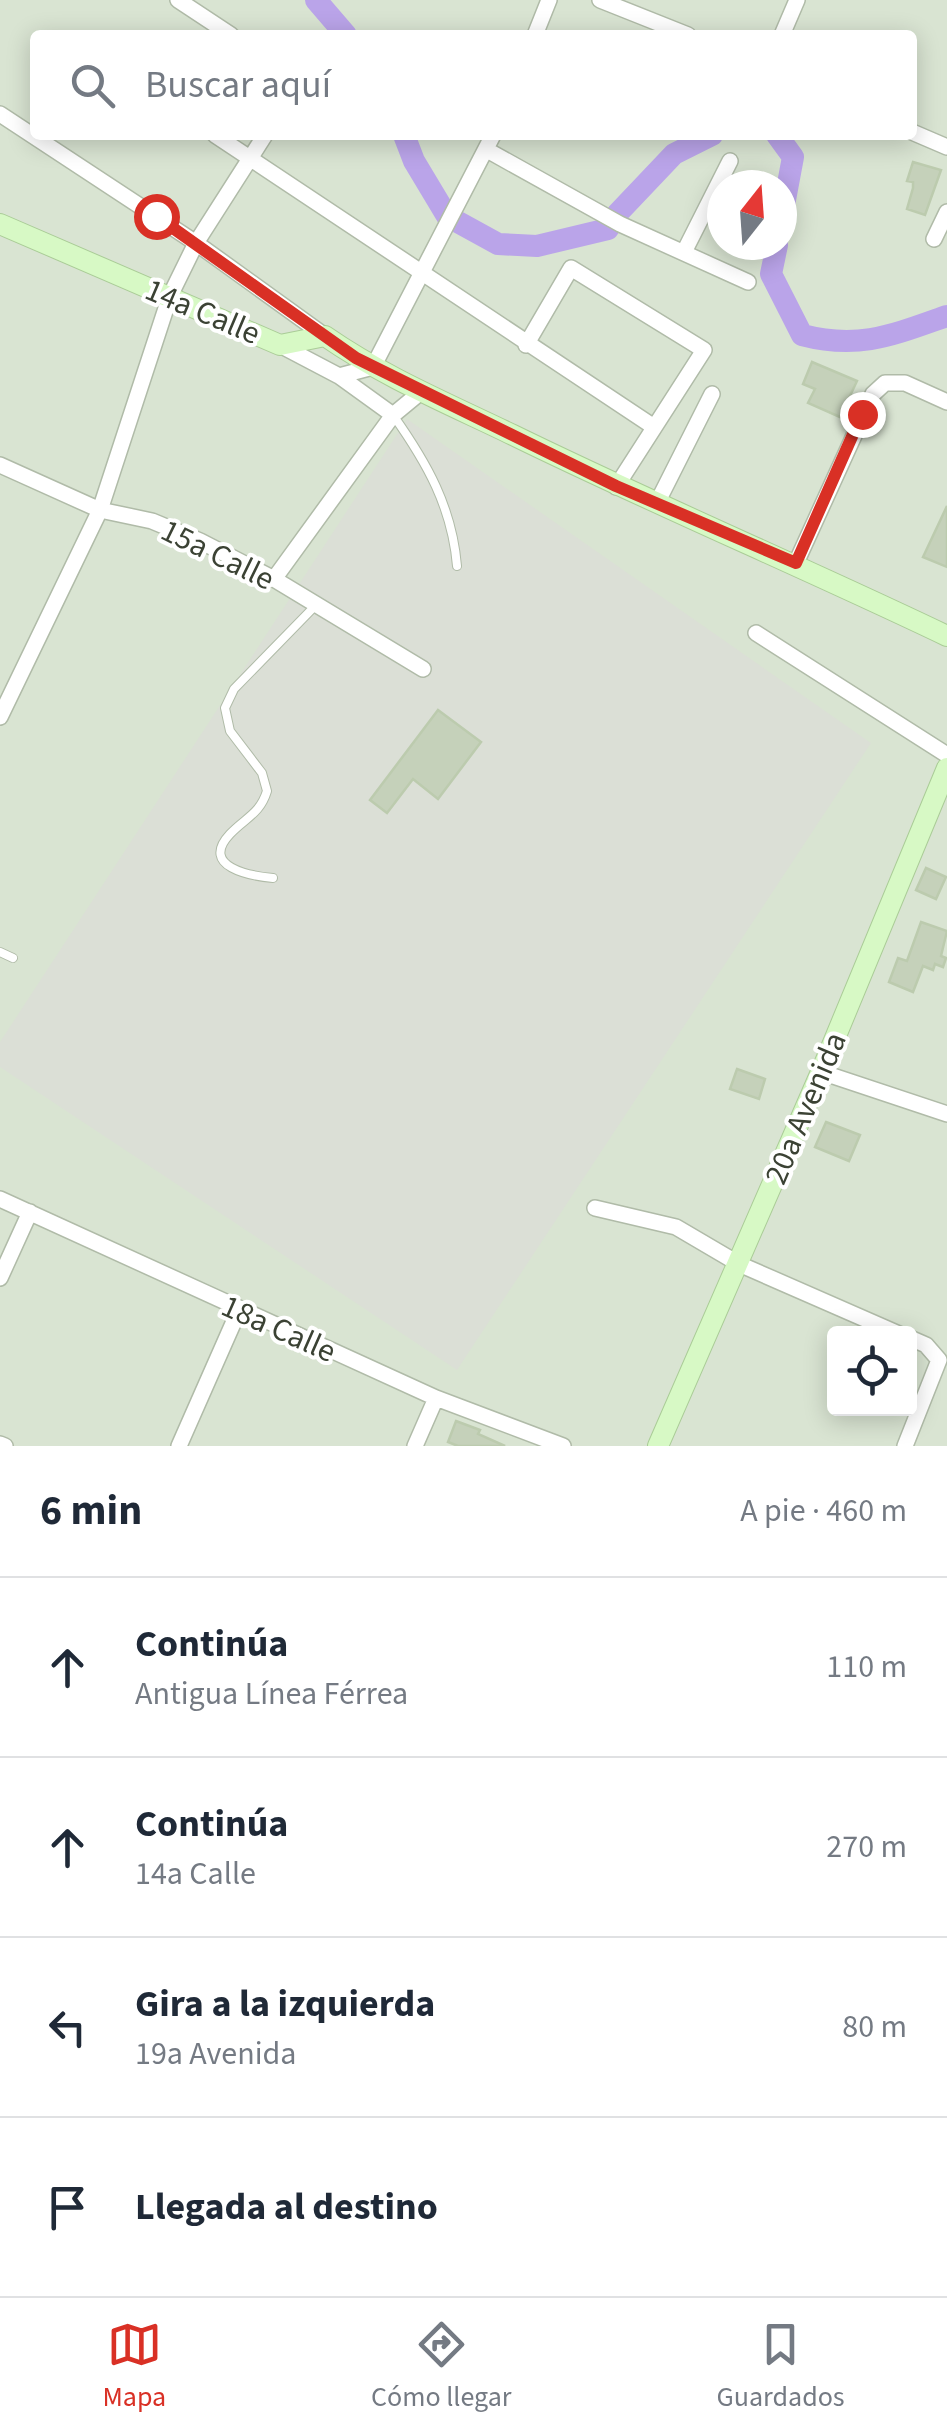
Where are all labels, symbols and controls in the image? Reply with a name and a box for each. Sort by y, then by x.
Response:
search box [30,30,917,140]
icon: search [65,58,120,113]
text: Buscar aquí [145,58,331,112]
north arrow [707,170,797,260]
route start [134,194,180,240]
street label: 14a Calle [138,267,267,357]
route end [840,392,886,438]
street label: 15a Calle [153,508,282,602]
street label: 20a Avenida [753,1025,859,1192]
street label: 18a Calle [214,1283,343,1375]
map controls [827,1326,917,1416]
button: locate [827,1326,917,1416]
text: 6 min [40,1481,142,1541]
text: A pie · 460 m [740,1488,907,1534]
text: Continúa [135,1617,288,1671]
icon: ahead [40,1640,95,1695]
text: 110 m [826,1644,907,1690]
text: Antigua Línea Férrea [135,1671,408,1717]
text: Continúa [135,1797,288,1851]
icon: ahead [40,1820,95,1875]
text: 270 m [826,1824,907,1870]
text: 14a Calle [135,1851,256,1897]
text: Gira a la izquierda [135,1977,435,2031]
icon: left [40,2000,95,2055]
text: 80 m [842,2004,907,2050]
text: 19a Avenida [135,2031,296,2077]
icon: arrive [40,2180,95,2235]
text: Llegada al destino [135,2180,438,2234]
tab: Mapa [102,2317,166,2417]
tab: Cómo llegar [371,2317,512,2417]
tab: Guardados [716,2317,845,2417]

